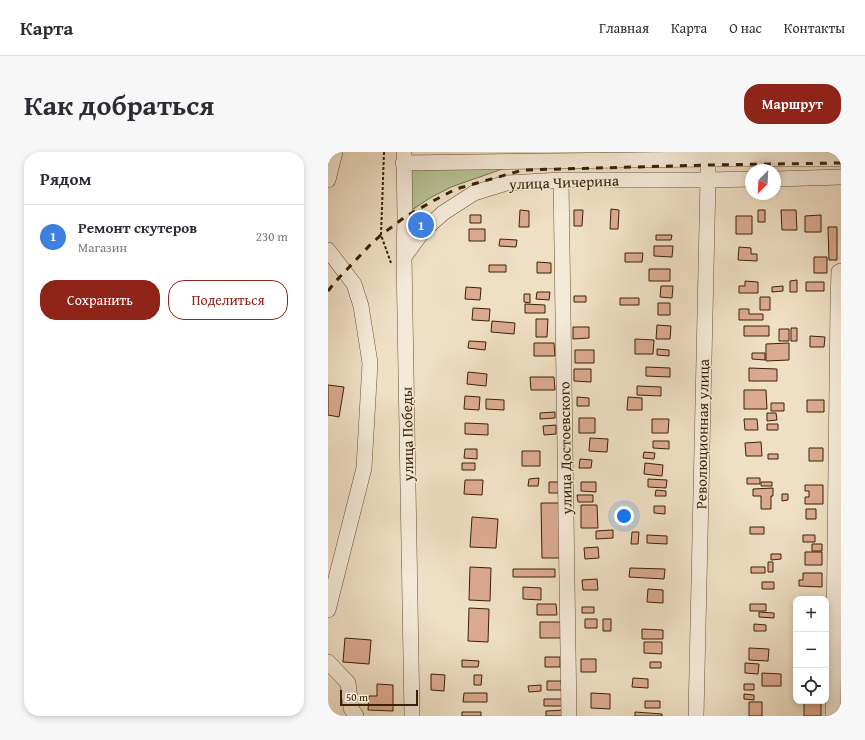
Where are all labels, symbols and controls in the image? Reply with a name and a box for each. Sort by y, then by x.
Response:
text: Карта [20,14,73,42]
text: Главная [599,18,649,38]
text: Карта [671,18,707,38]
text: О нас [729,18,762,38]
text: Контакты [784,18,845,38]
text: Как добраться [24,84,214,125]
button: Маршрут [744,84,841,124]
north arrow [745,164,781,200]
text: Рядом [40,166,91,191]
street label: улица Чичерина [508,170,620,194]
pin: 1 [408,210,434,240]
text: Ремонт скутеров [78,217,197,238]
text: 1 [50,227,56,246]
text: 230 m [256,227,288,246]
text: Магазин [78,238,127,257]
button: Сохранить [40,280,160,320]
button: Поделиться [168,280,288,320]
street label: Революционная улица [690,358,714,509]
street label: улица Достоевского [553,381,577,516]
street label: улица Победы [396,386,418,482]
your location [614,506,634,526]
map controls [793,596,829,704]
button: + [793,596,829,632]
button: − [793,632,829,668]
button: locate [793,668,829,704]
scale bar [340,688,418,707]
text: 50 m [346,689,368,705]

